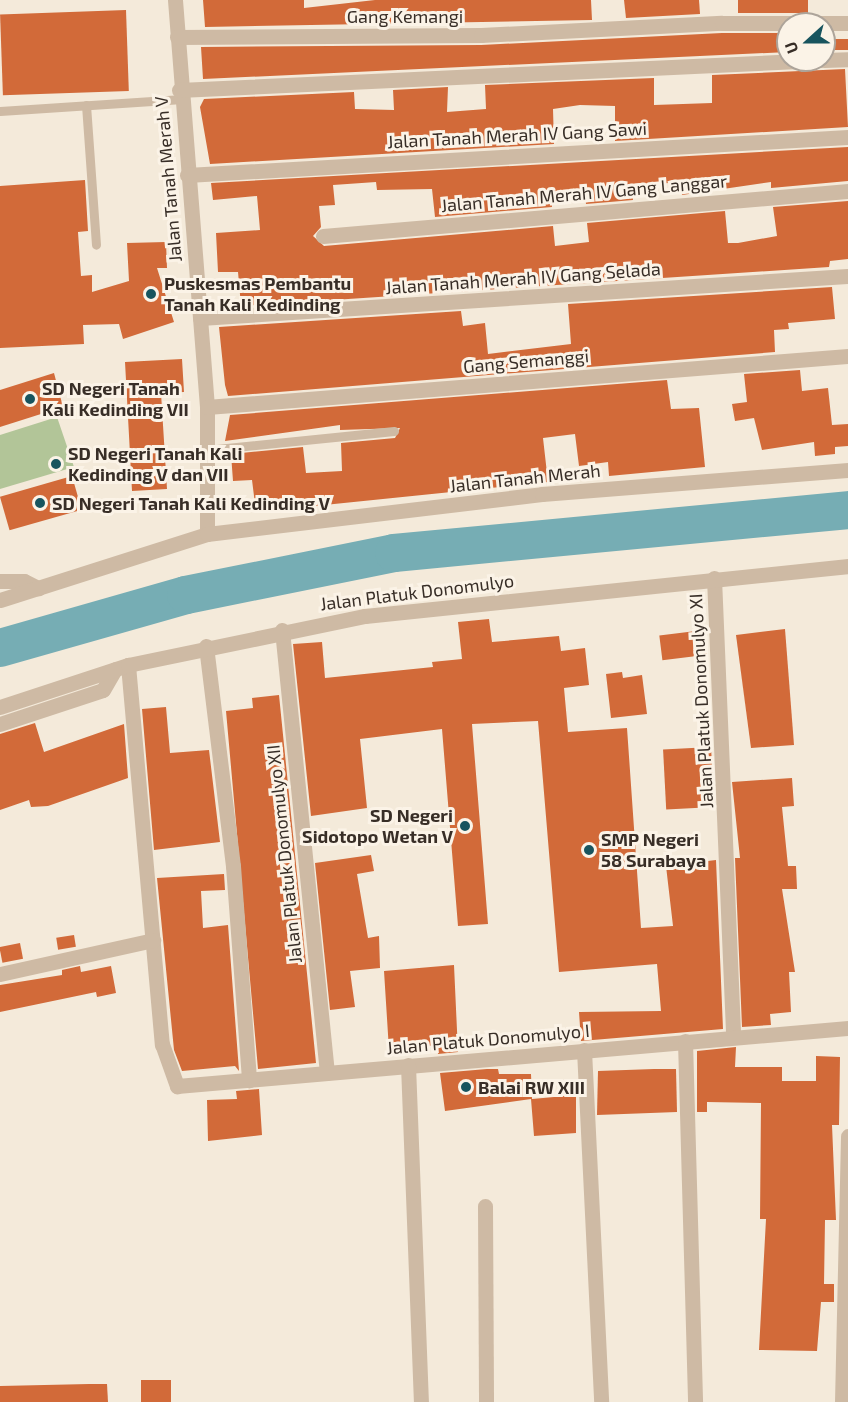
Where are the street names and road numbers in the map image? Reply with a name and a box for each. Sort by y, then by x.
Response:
street label: Gang Kemangi [347,5,463,27]
street label: Jalan Tanah Merah V [150,95,186,263]
street label: Jalan Tanah Merah IV Gang Sawi [386,117,648,153]
street label: Jalan Tanah Merah IV Gang Langgar [439,170,729,216]
street label: Jalan Tanah Merah IV Gang Selada [384,258,662,298]
street label: Gang Semanggi [462,345,590,377]
street label: Jalan Tanah Merah [448,459,602,497]
street label: Jalan Platuk Donomulyo [319,569,515,615]
street label: Jalan Platuk Donomulyo XI [685,593,717,809]
street label: Jalan Platuk Donomulyo XII [262,744,306,964]
street label: Jalan Platuk Donomulyo I [385,1019,591,1059]

